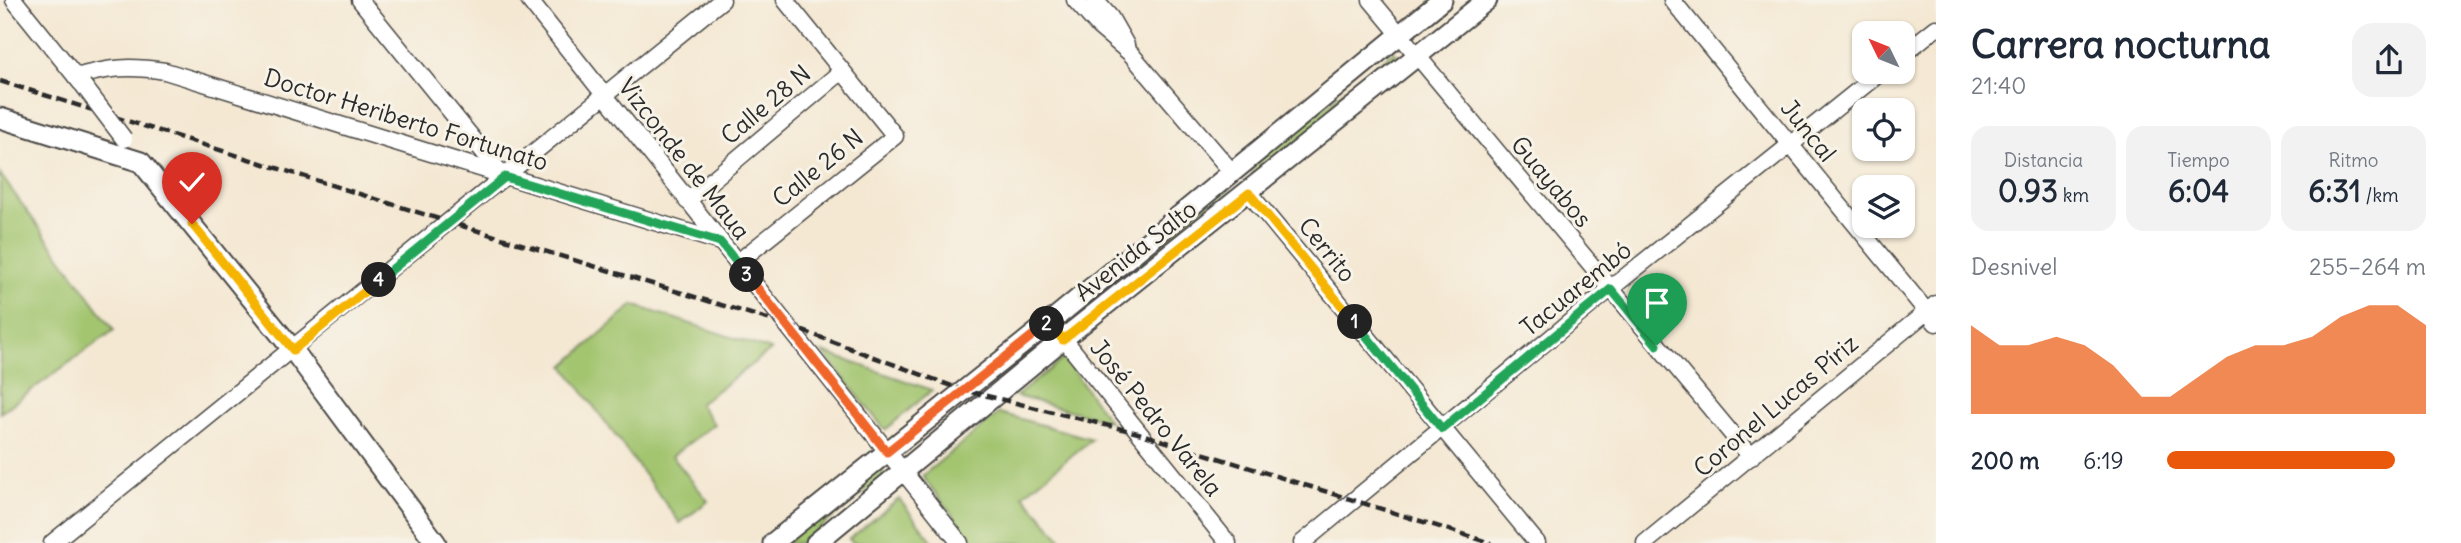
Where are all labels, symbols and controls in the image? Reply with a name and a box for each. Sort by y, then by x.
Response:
north arrow [1852,21,1914,84]
map controls [1852,21,1915,238]
text: Carrera nocturna [1971,21,2270,68]
button: share [2352,23,2426,97]
street label: Calle 28 N [714,58,816,150]
street label: Doctor Heriberto Fortunato [261,62,552,177]
text: 21:40 [1971,71,2026,100]
street label: Vizconde de Maua [612,72,757,245]
street label: Juncal [1775,93,1843,167]
button: locate [1852,98,1915,161]
street label: Calle 26 N [766,122,869,213]
street label: Guayabos [1505,130,1599,233]
text: Distancia [2004,148,2083,172]
text: Tiempo [2167,148,2230,172]
text: Ritmo [2328,148,2379,172]
pin [162,152,222,224]
icon: check [173,163,211,201]
text: 0.93 [1998,172,2058,210]
text: 6:04 [2168,172,2229,210]
text: 6:31 [2308,172,2361,210]
button: layers [1852,175,1915,238]
text: km [2058,183,2089,207]
text: /km [2361,183,2399,207]
street label: Avenida Salto [1068,193,1202,307]
street label: Cerrito [1293,211,1363,288]
street label: Tacuarembó [1514,234,1637,342]
text: Desnivel [1971,252,2057,281]
text: 255–264 m [2309,252,2426,281]
pin: 3 [730,258,764,292]
pin: 4 [362,262,396,298]
text: 3 [741,262,752,286]
text: 4 [373,267,384,291]
pin [1627,273,1687,345]
icon: arrive [1638,284,1676,322]
pin: 1 [1338,304,1372,340]
pin: 2 [1030,306,1064,342]
text: 1 [1351,309,1358,333]
text: 2 [1041,311,1052,335]
street label: Coronel Lucas Píriz [1687,328,1864,483]
street label: José Pedro Varela [1084,333,1229,502]
text: 200 m [1971,446,2040,475]
text: 6:19 [2083,446,2124,475]

